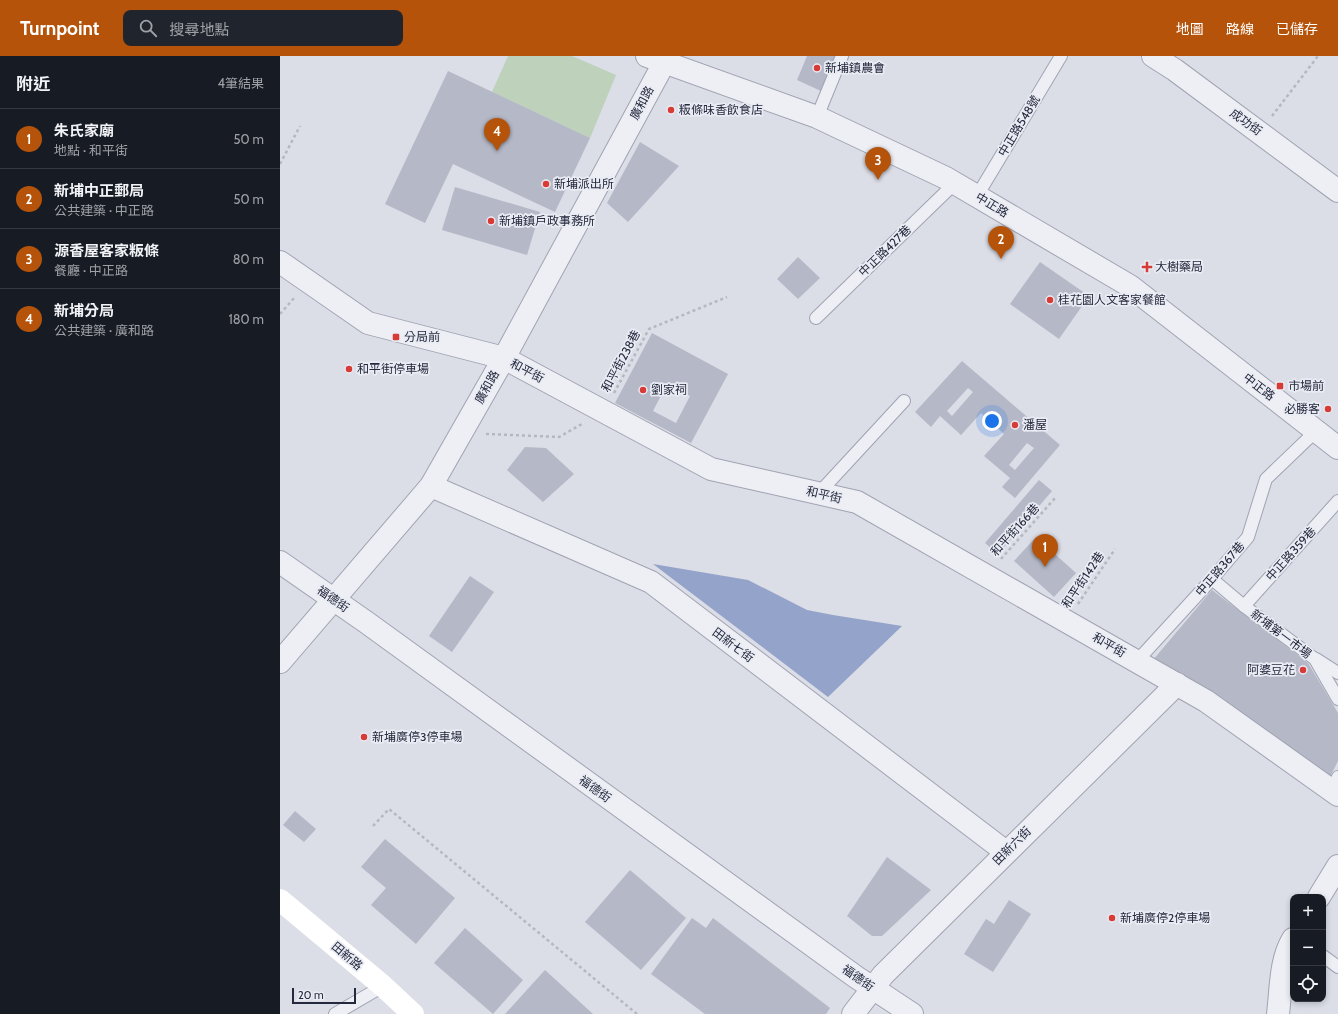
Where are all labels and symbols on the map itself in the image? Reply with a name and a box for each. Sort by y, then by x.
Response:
place label: 新埔鎮農會 [825,60,885,75]
marker: 新埔鎮農會 [812,63,822,73]
street label: 廣和路 [626,83,657,122]
street label: 中正路548號 [994,92,1043,159]
place label: 粄條味香飲食店 [679,102,763,117]
marker: 粄條味香飲食店 [666,105,676,115]
street label: 成功街 [1227,105,1265,138]
pin: 4 [484,118,510,151]
pin: 3 [865,147,891,180]
place label: 新埔派出所 [554,176,614,191]
marker: 新埔派出所 [541,179,551,189]
street label: 中正路 [973,189,1012,220]
place label: 新埔鎮戶政事務所 [499,213,595,228]
marker: 新埔鎮戶政事務所 [486,216,496,226]
street label: 中正路427巷 [855,222,914,279]
pin: 2 [988,226,1014,259]
place label: 大樹藥局 [1155,259,1203,274]
marker: 大樹藥局 [1142,262,1152,272]
place label: 桂花園人文客家餐館 [1058,292,1166,307]
marker: 桂花園人文客家餐館 [1045,295,1055,305]
street label: 和平街238巷 [598,327,643,394]
place label: 分局前 [404,329,440,344]
marker: 分局前 [391,332,401,342]
street label: 和平街 [508,355,547,386]
place label: 和平街停車場 [357,361,429,376]
marker: 和平街停車場 [344,364,354,374]
street label: 廣和路 [471,367,502,406]
street label: 中正路 [1241,370,1278,404]
place label: 市場前 [1288,378,1324,393]
marker: 市場前 [1275,381,1285,391]
place label: 劉家祠 [651,382,687,397]
marker: 劉家祠 [638,385,648,395]
place label: 必勝客 [1284,401,1320,416]
marker: 必勝客 [1323,404,1333,414]
your location [982,411,1002,431]
place label: 潘屋 [1023,417,1047,432]
marker: 潘屋 [1010,420,1020,430]
street label: 和平街 [805,483,843,506]
street label: 和平街166巷 [987,500,1042,559]
street label: 中正路359巷 [1262,523,1319,584]
pin: 1 [1032,534,1058,567]
street label: 中正路367巷 [1192,538,1247,599]
street label: 和平街142巷 [1058,549,1107,611]
street label: 福德街 [314,582,352,615]
street label: 新埔第一市場 [1248,606,1315,661]
street label: 田新七街 [710,624,757,665]
street label: 和平街 [1090,629,1129,660]
place label: 阿婆豆花 [1247,662,1295,677]
marker: 阿婆豆花 [1298,665,1308,675]
place label: 新埔廣停3停車場 [372,729,463,744]
marker: 新埔廣停3停車場 [359,732,369,742]
street label: 福德街 [576,772,614,805]
street label: 田新六街 [989,823,1034,868]
place label: 新埔廣停2停車場 [1120,910,1210,925]
marker: 新埔廣停2停車場 [1107,913,1117,923]
street label: 田新路 [329,938,366,973]
street label: 福德街 [839,961,877,994]
scale bar [292,986,356,1005]

